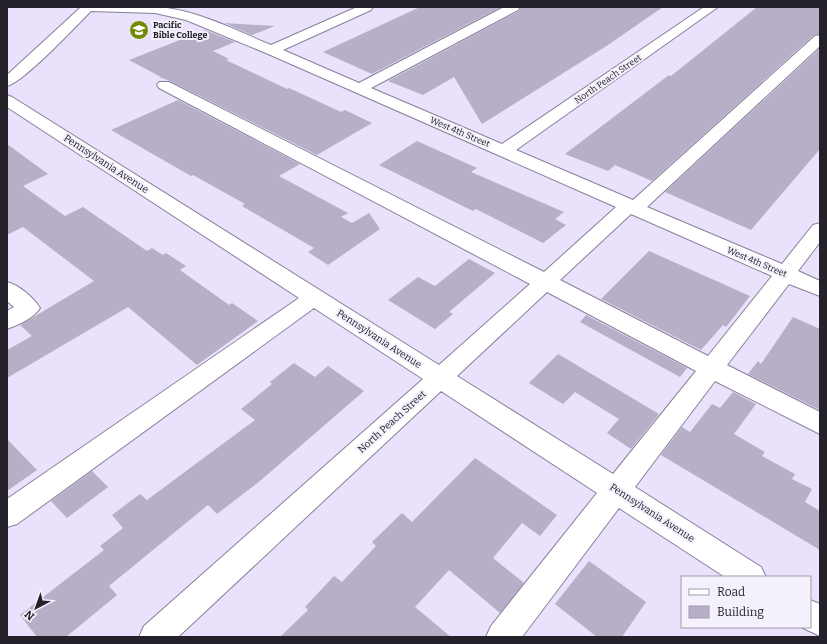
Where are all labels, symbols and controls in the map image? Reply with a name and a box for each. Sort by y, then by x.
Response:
school or university icon: Pacific Bible College [128,19,150,41]
place label: Pacific Bible College [153,20,207,40]
street label: North Peach Street [573,52,644,106]
street label: West 4th Street [429,115,492,149]
street label: Pennsylvania Avenue [61,132,151,196]
street label: West 4th Street [726,245,789,279]
street label: Pennsylvania Avenue [334,307,424,371]
street label: North Peach Street [355,388,429,456]
street label: Pennsylvania Avenue [607,481,697,545]
legend [681,576,811,628]
text: Road [717,585,745,599]
north arrow [16,588,56,628]
text: Building [717,605,764,619]
text: N [22,607,37,623]

